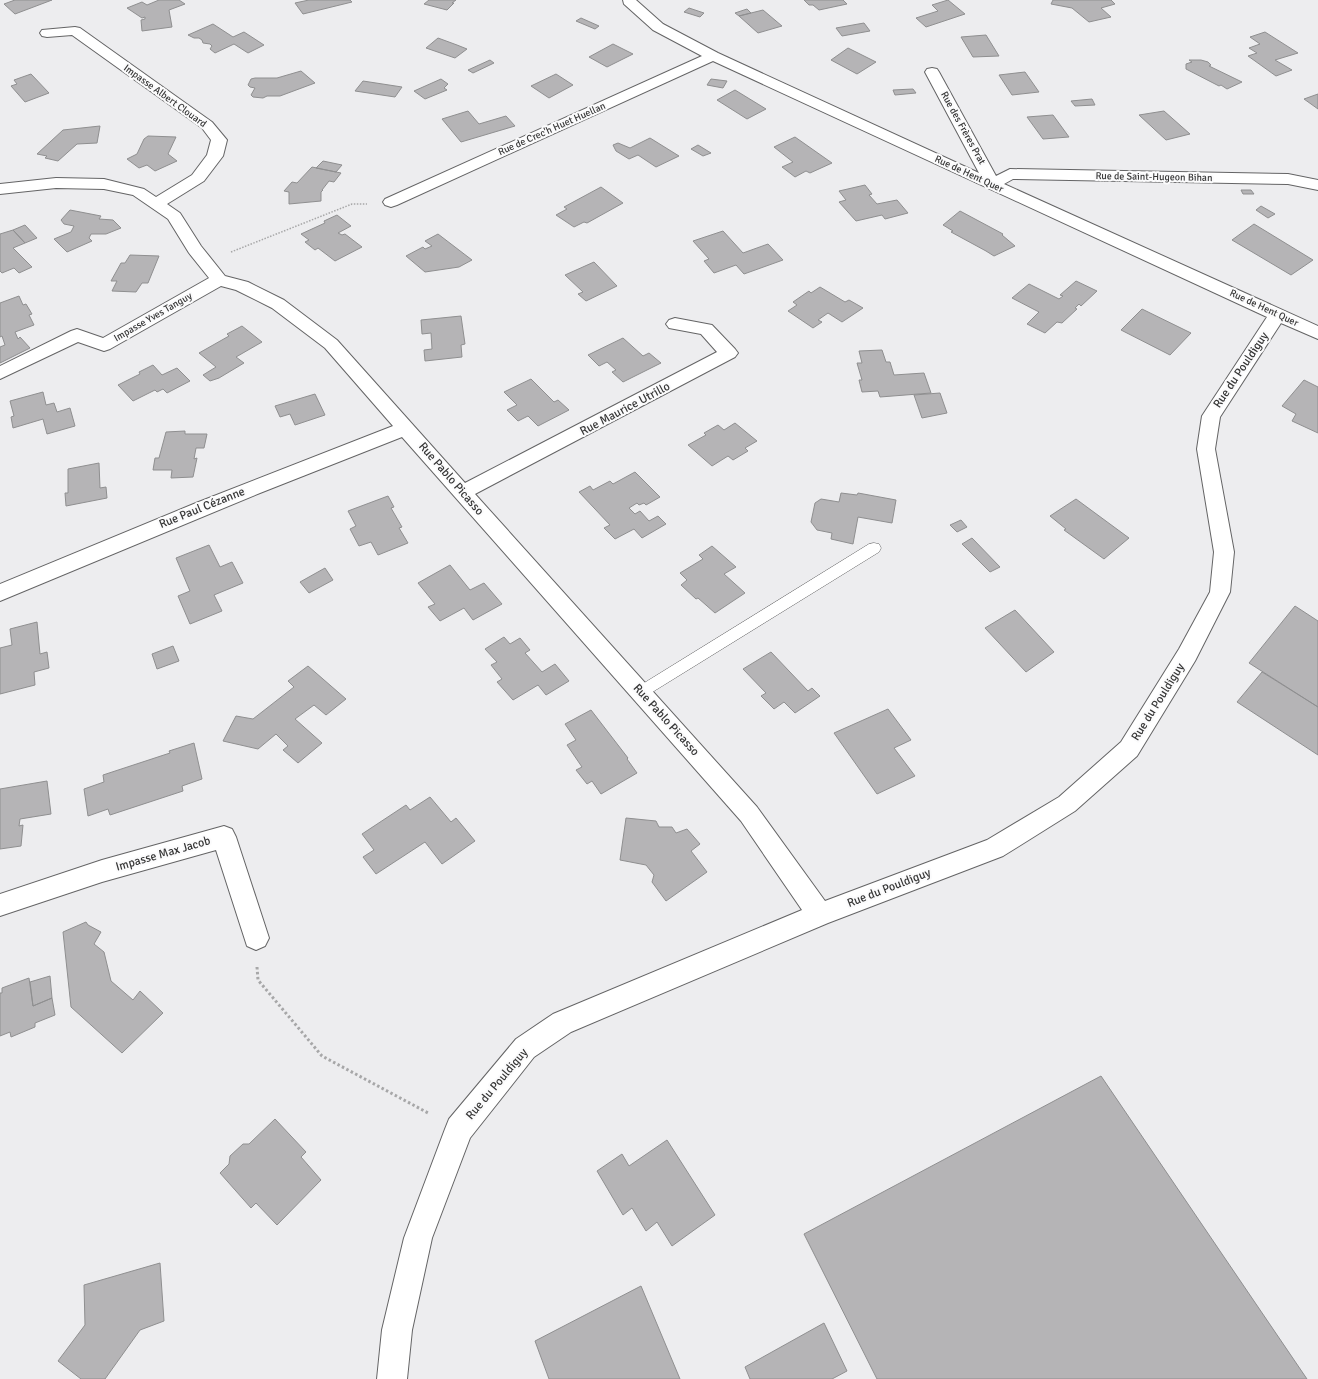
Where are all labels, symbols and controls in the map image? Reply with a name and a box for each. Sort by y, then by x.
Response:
street label: Impasse Albert Clouard [121,62,209,130]
street label: Rue des Frères Prat [938,89,988,167]
street label: Rue de Crec'h Huet Huellan [496,100,608,158]
street label: Rue de Hent Quer [933,153,1006,195]
street label: Rue de Saint-Hugeon Bihan [1095,170,1213,184]
street label: Rue de Hent Quer [1228,287,1301,329]
street label: Impasse Yves Tanguy [112,290,194,344]
street label: Rue du Pouldiguy [1210,329,1272,411]
street label: Rue Maurice Utrillo [577,379,673,439]
street label: Rue Pablo Picasso [415,439,487,519]
street label: Rue Paul Cézanne [157,484,247,532]
street label: Rue du Pouldiguy [1128,660,1188,744]
street label: Rue Pablo Picasso [630,681,702,759]
street label: Impasse Max Jacob [114,833,212,875]
street label: Rue du Pouldiguy [845,865,933,911]
street label: Rue du Pouldiguy [463,1045,531,1123]

